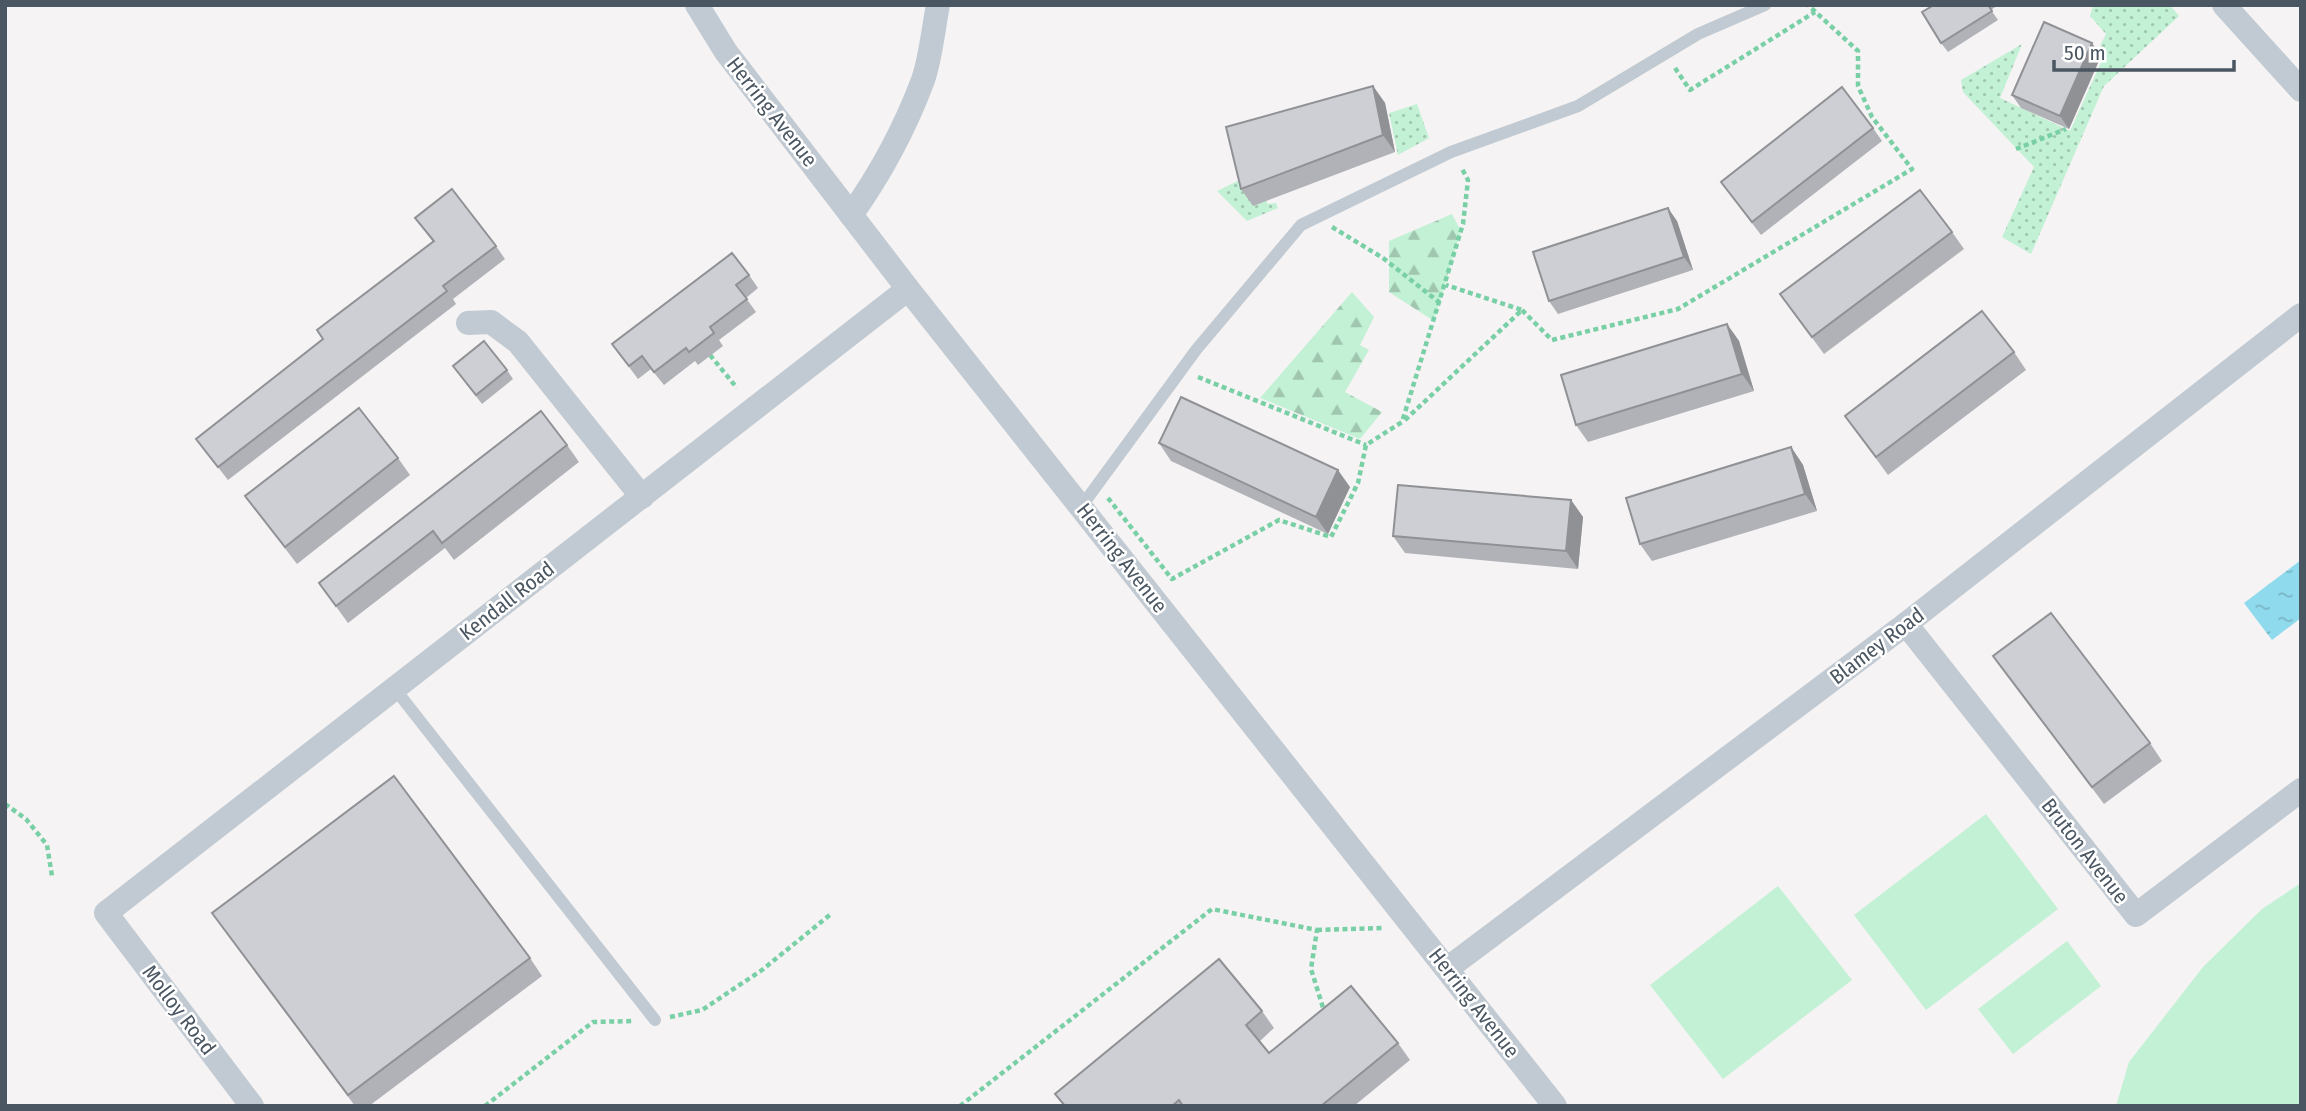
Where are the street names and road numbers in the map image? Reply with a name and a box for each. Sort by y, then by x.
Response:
street label: Herring Avenue [721,52,823,172]
street label: Herring Avenue [1071,498,1173,618]
street label: Kendall Road [454,556,560,646]
street label: Blamey Road [1825,602,1929,690]
street label: Bruton Avenue [2036,793,2134,909]
street label: Herring Avenue [1423,943,1525,1063]
street label: Molloy Road [137,960,221,1060]

